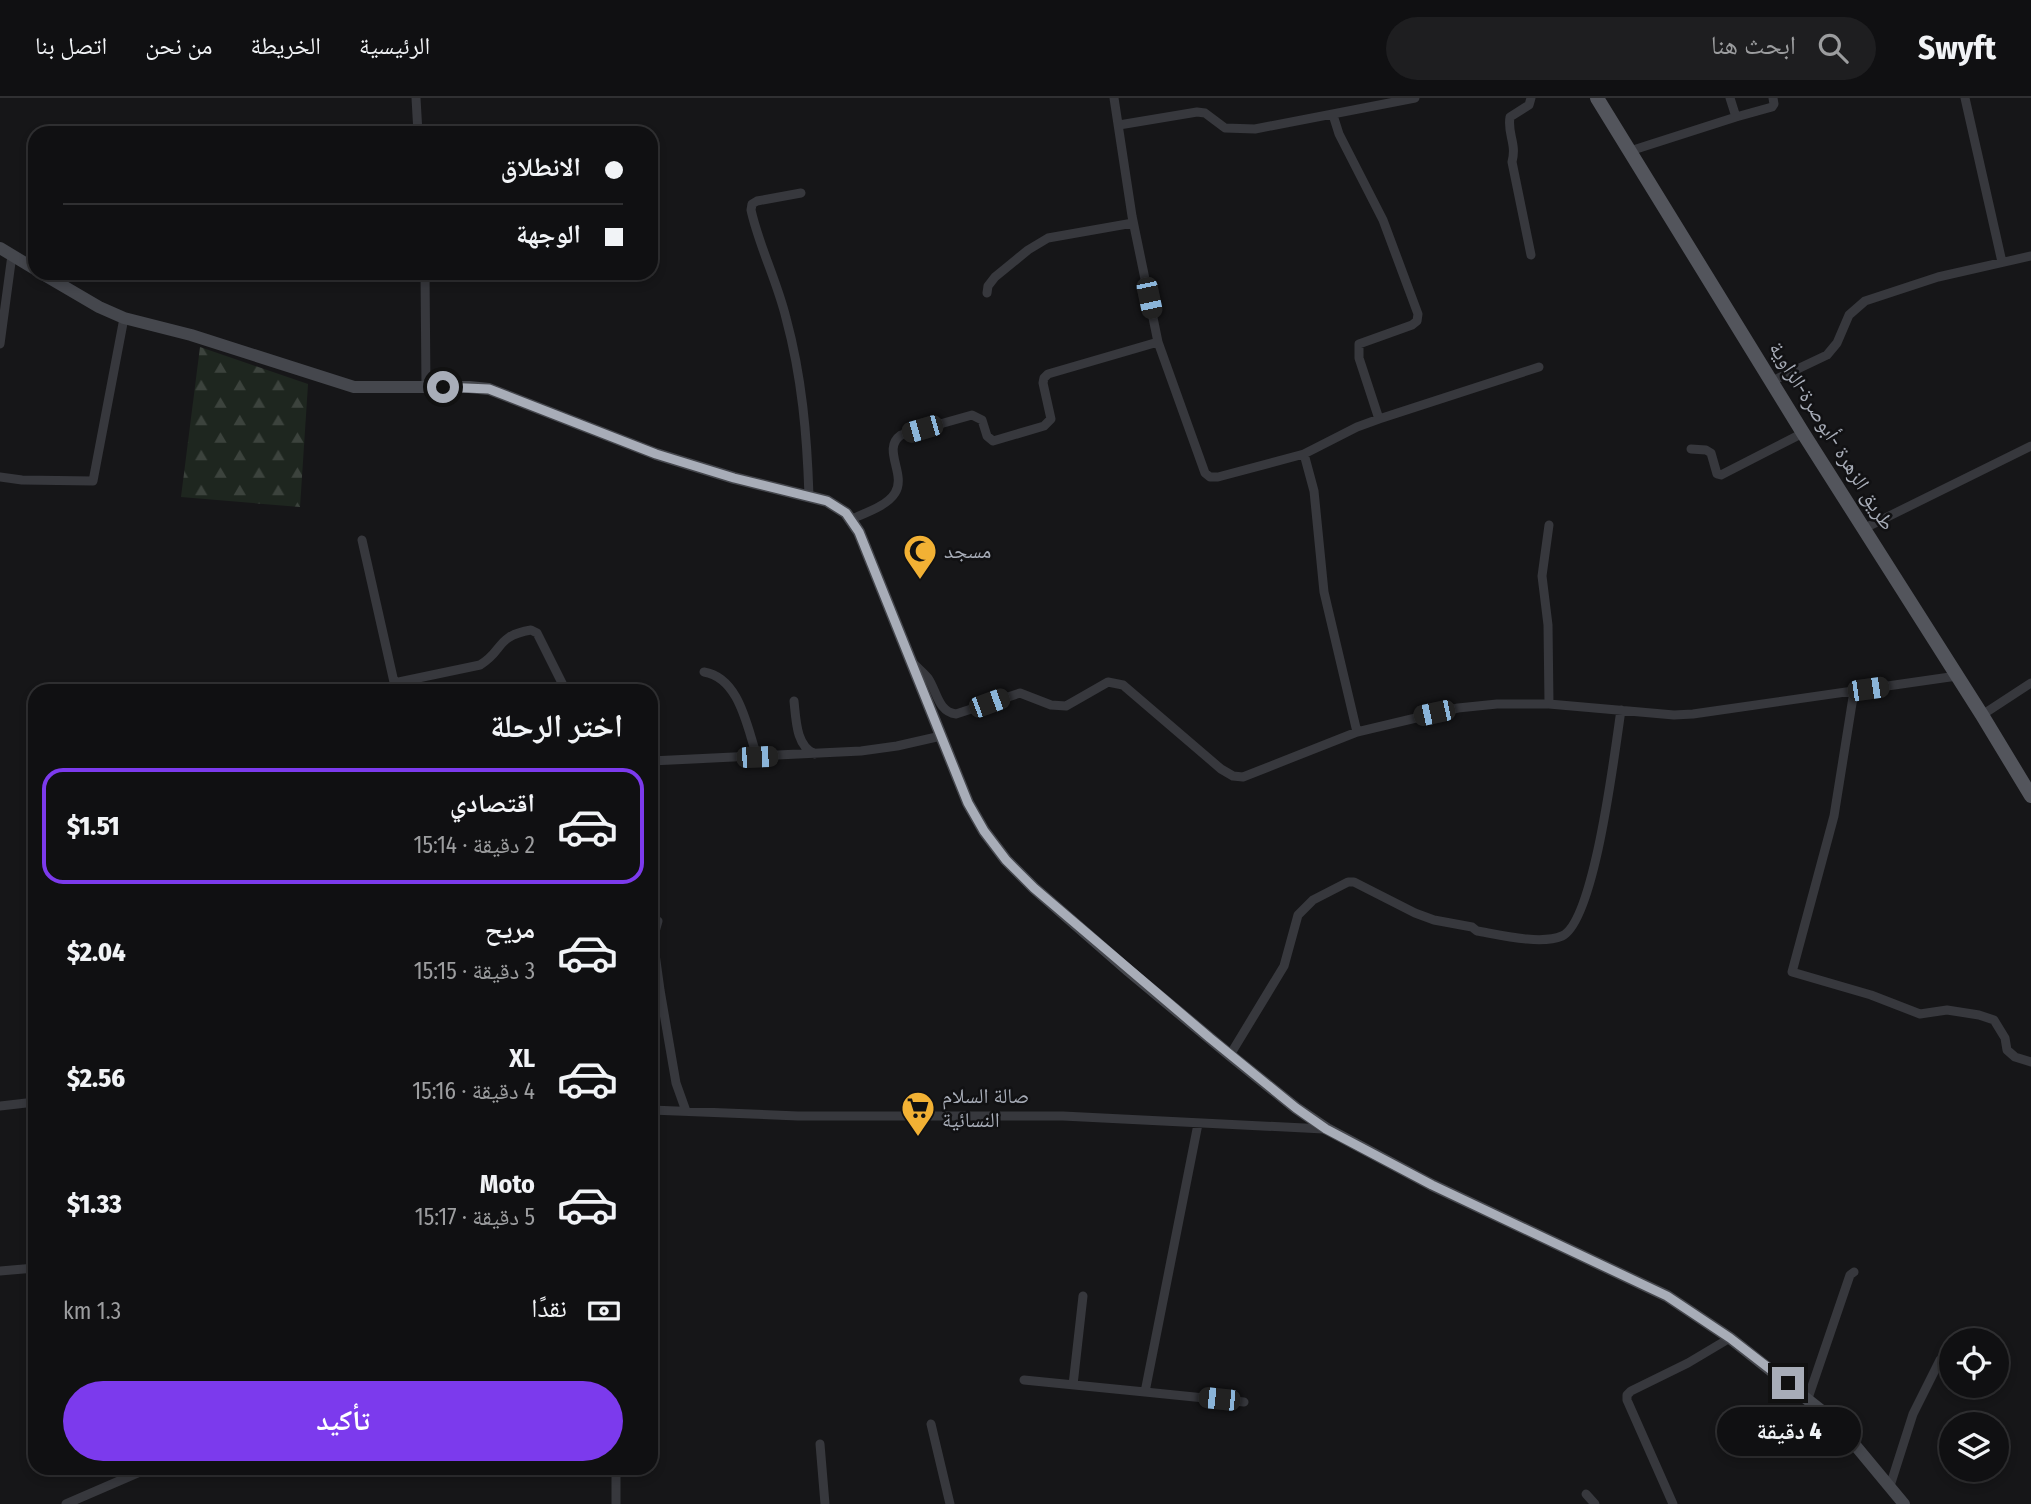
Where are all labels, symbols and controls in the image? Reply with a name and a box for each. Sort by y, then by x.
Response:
search box [1386,17,1876,80]
text: Swyft [1918,28,1996,68]
icon: search [1814,29,1852,67]
text: ابحث هنا [1711,30,1796,61]
text: اتصل بنا [35,32,107,60]
text: من نحن [145,32,212,60]
text: الخريطة [250,32,321,60]
text: الرئيسية [359,32,430,60]
text: الانطلاق [501,152,581,183]
text: الوجهة [516,219,581,250]
car [1135,275,1164,321]
street label: طريق الزهرة -أبوصرة-الزاوية [1763,337,1901,535]
route start [427,371,459,403]
car [899,413,946,445]
mosque icon: مسجد [901,532,939,581]
place label: مسجد [944,538,991,564]
car [1846,676,1891,702]
car [966,686,1013,720]
car [1412,698,1457,728]
text: اختر الرحلة [490,707,623,745]
car [736,746,779,768]
text: اقتصادي [450,788,535,819]
icon: car [556,795,619,858]
text: $1.51 [67,811,119,842]
text: 2 دقيقة · 15:14 [413,831,535,859]
text: مريح [485,914,535,945]
icon: car [556,921,619,984]
text: $2.04 [67,937,126,968]
text: 3 دقيقة · 15:15 [414,957,535,985]
text: XL [509,1043,535,1074]
icon: car [556,1047,619,1110]
text: $2.56 [67,1063,125,1094]
text: 4 دقيقة · 15:16 [412,1077,535,1105]
place label: صالة السلام النسائية [942,1083,1029,1133]
supermarket icon: صالة السلام النسائية [899,1089,937,1138]
text: Moto [480,1169,535,1200]
icon: car [556,1173,619,1236]
text: $1.33 [67,1189,122,1220]
text: 5 دقيقة · 15:17 [415,1203,535,1231]
icon: cash [585,1292,623,1330]
text: نقدًا [531,1293,567,1324]
text: 1.3 km [63,1297,121,1325]
map controls [1939,1328,2009,1482]
button: locate [1939,1328,2009,1398]
route end [1772,1367,1804,1399]
button: تأكيد [63,1381,623,1461]
car [1198,1386,1241,1412]
callout: 4 دقيقة [1716,1408,1860,1456]
button: layers [1939,1412,2009,1482]
text: 4 دقيقة [1757,1417,1821,1445]

